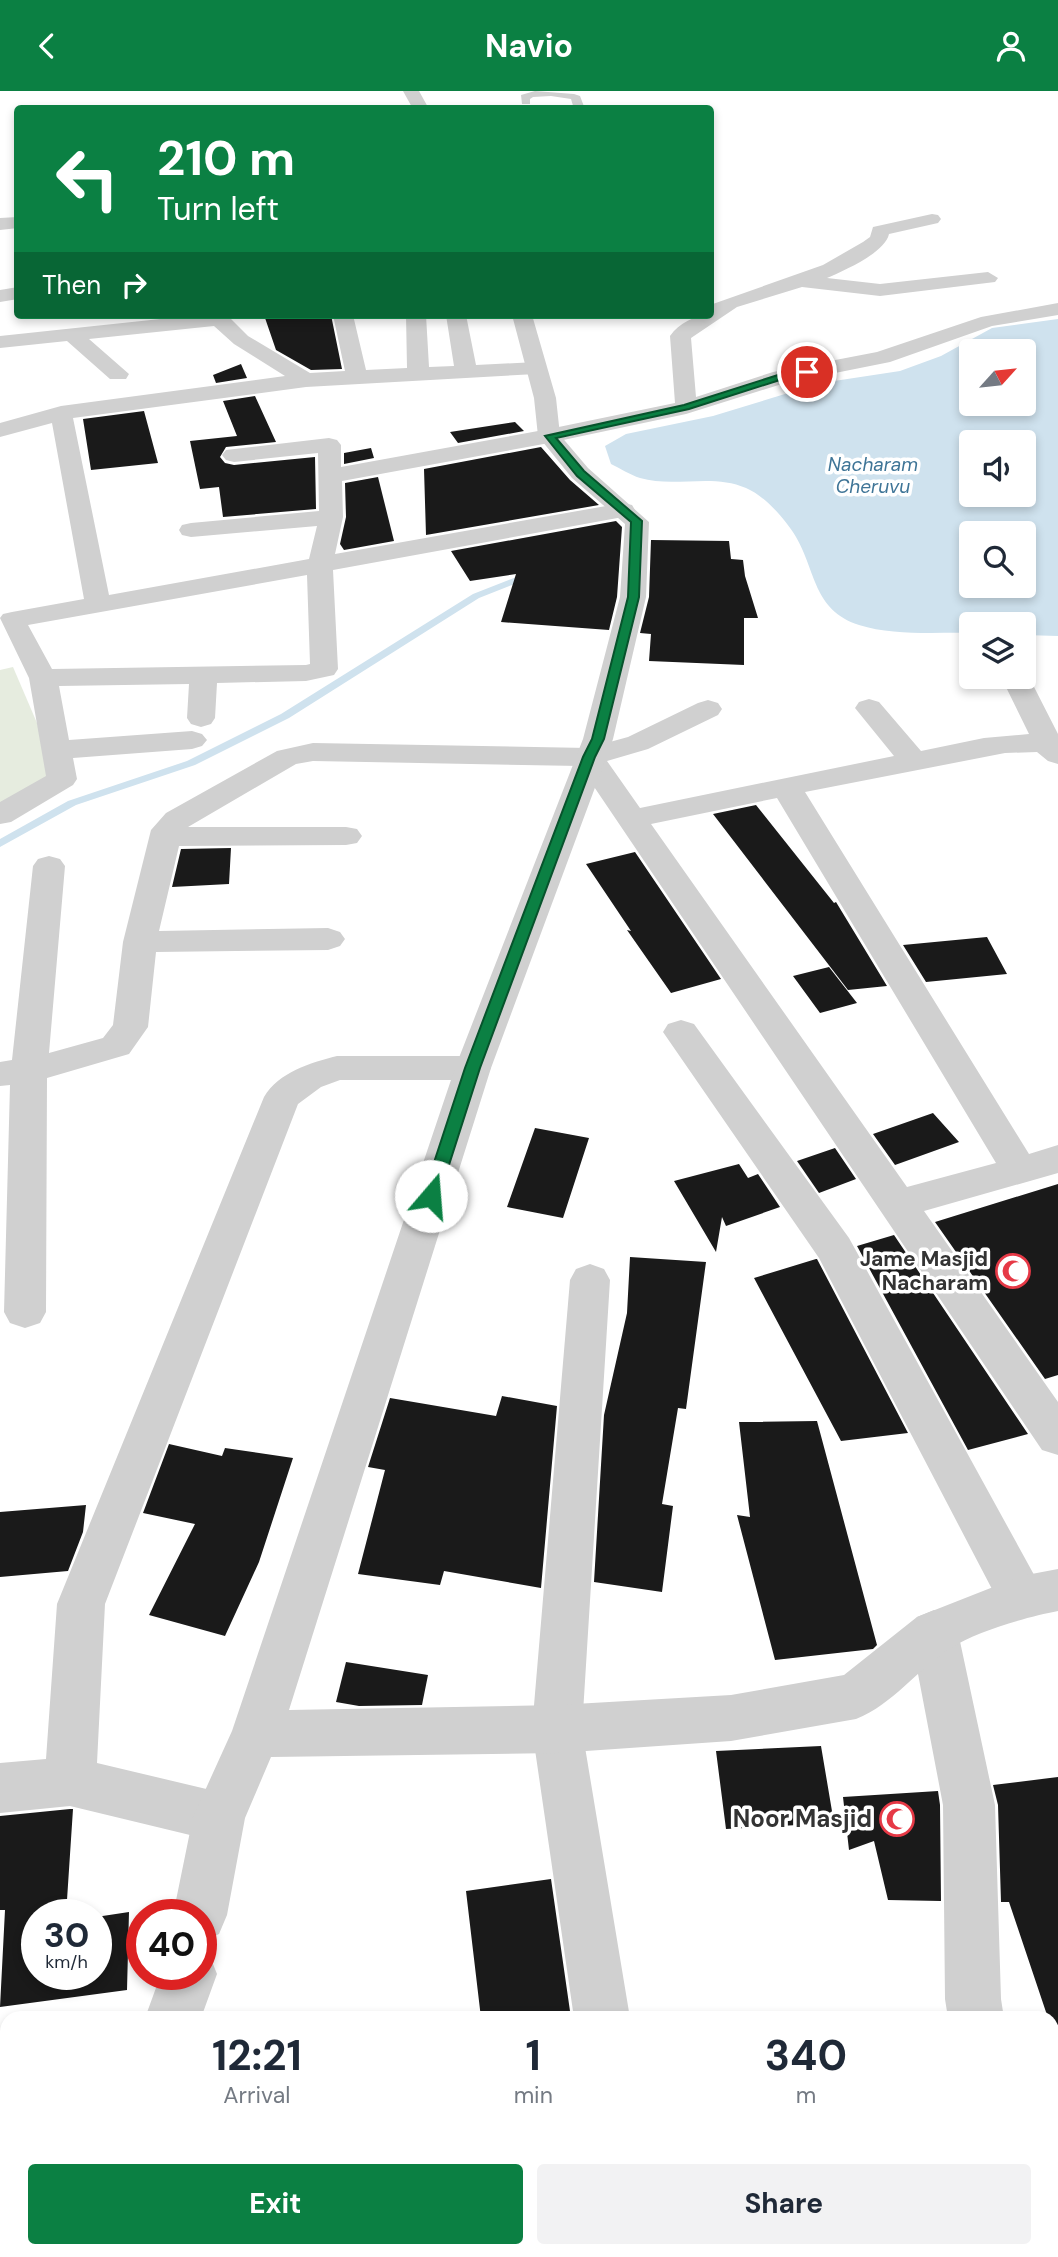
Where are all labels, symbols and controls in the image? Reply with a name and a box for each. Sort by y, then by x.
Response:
text: Navio [485,25,573,67]
icon: back [28,27,66,65]
icon: person [992,27,1030,65]
text: 210 m [157,126,295,190]
icon: left [42,133,133,224]
text: Turn left [157,188,279,230]
icon: right [115,266,153,304]
text: Then [42,268,101,302]
north arrow [959,339,1036,417]
map controls [959,339,1036,689]
pin [777,342,837,402]
icon: arrive [788,353,826,391]
button: sound [959,430,1036,507]
water label: Nacharam Cheruvu [828,452,918,499]
button: search [959,521,1036,598]
button: layers [959,612,1036,689]
position arrow [394,1159,468,1233]
place label: Jame Masjid Nacharam [860,1245,988,1297]
mosque icon: Jame Masjid Nacharam [994,1252,1032,1290]
mosque icon: Noor Masjid [878,1800,916,1838]
place label: Noor Masjid [733,1803,872,1834]
speed limit sign: 40 [126,1899,217,1990]
text: 30 [44,1912,89,1958]
text: km/h [45,1950,88,1974]
text: 12:21 [212,2028,302,2083]
text: 1 [526,2028,541,2083]
text: 340 [765,2028,847,2083]
text: Arrival [223,2080,290,2110]
text: min [514,2080,553,2110]
text: m [796,2080,816,2110]
button: Exit [28,2164,523,2244]
button: Share [537,2164,1031,2244]

